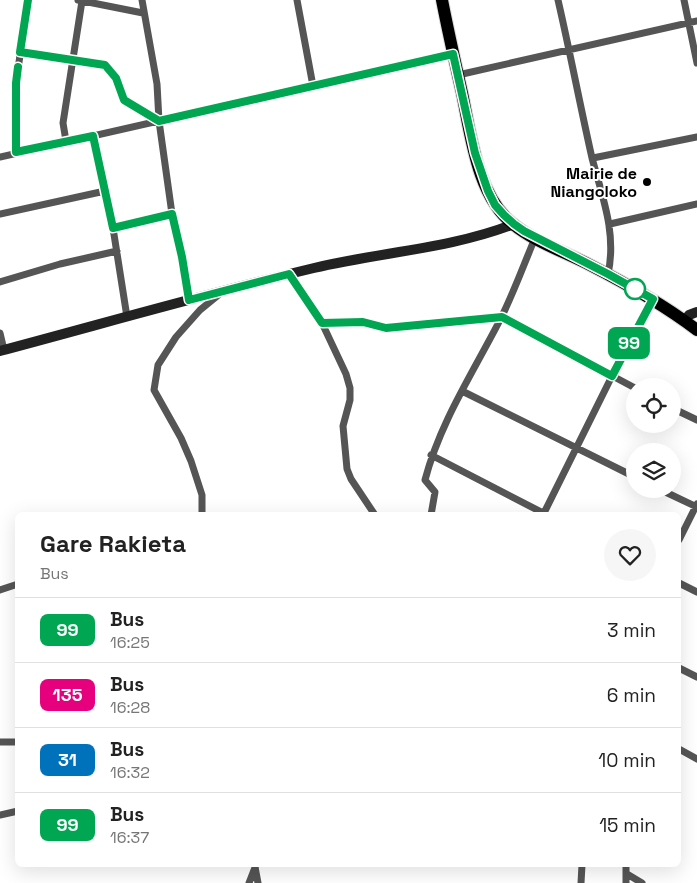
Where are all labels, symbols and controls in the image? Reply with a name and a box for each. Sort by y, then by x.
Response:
place label: Mairie de Niangoloko [551,163,637,202]
marker: Mairie de Niangoloko [641,176,653,188]
unlabelled marker [624,278,646,300]
line badge: 99 [606,327,652,359]
text: 99 [618,331,640,354]
map controls [626,378,681,498]
button: locate [626,378,681,433]
button: layers [626,443,681,498]
text: Gare Rakieta [40,528,186,559]
button: heart [604,529,656,581]
text: Bus [40,563,69,584]
text: Bus [110,607,144,632]
text: 99 [56,618,79,641]
text: 3 min [607,618,656,643]
text: 16:25 [110,632,150,653]
text: Bus [110,672,144,697]
text: 135 [53,683,82,706]
text: 6 min [607,683,656,708]
text: 16:28 [110,697,150,718]
text: Bus [110,737,144,762]
text: 31 [58,748,77,771]
text: 10 min [598,748,656,773]
text: 16:32 [110,762,150,783]
text: Bus [110,802,144,827]
text: 99 [56,813,79,836]
text: 15 min [599,813,656,838]
text: 16:37 [110,827,149,848]

